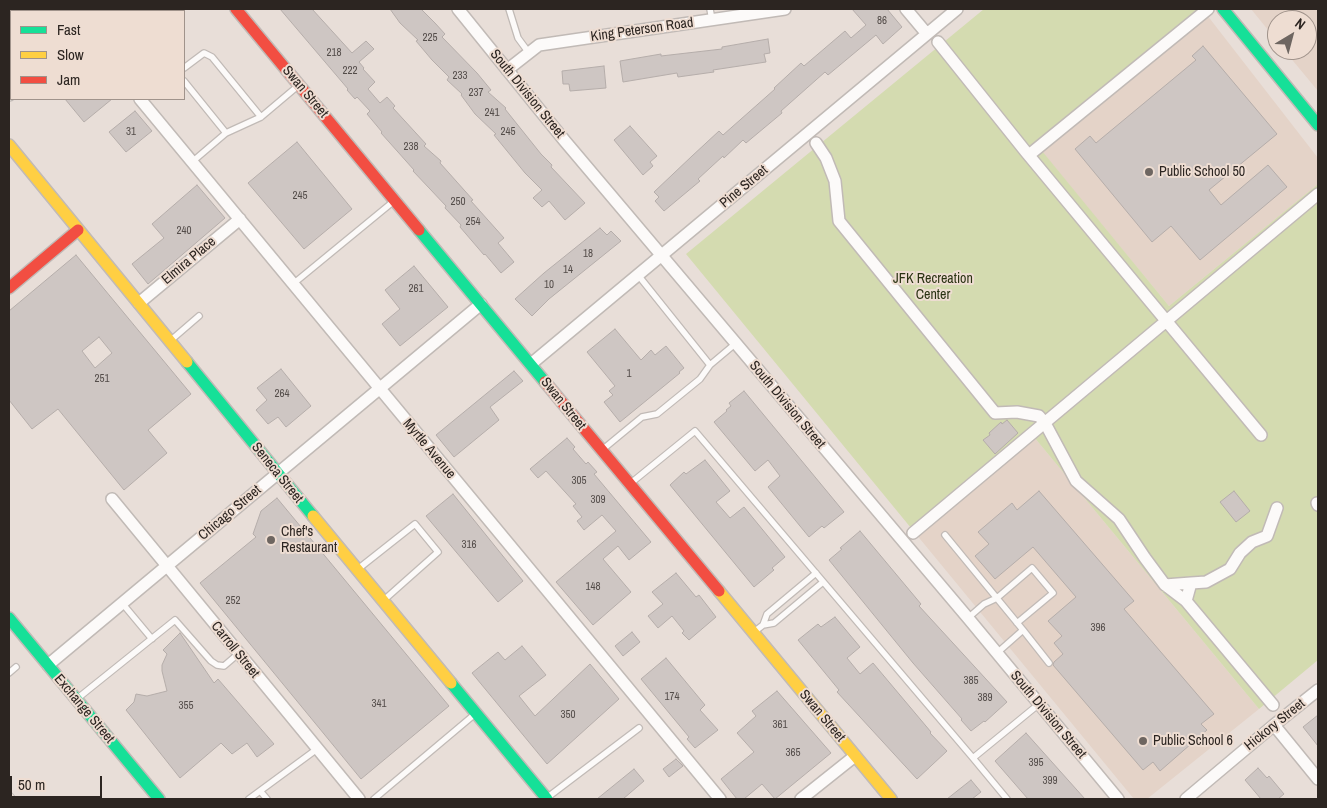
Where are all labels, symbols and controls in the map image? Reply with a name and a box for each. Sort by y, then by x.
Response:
legend [10,10,185,100]
north arrow [1267,10,1317,60]
street label: King Peterson Road [590,14,694,46]
house number: 86 [877,14,887,28]
text: N [1292,14,1309,33]
text: Fast [57,19,80,40]
house number: 225 [422,31,438,45]
text: Slow [57,44,84,65]
house number: 218 [326,46,342,60]
street label: South Division Street [486,46,568,142]
street label: Swan Street [278,63,332,121]
house number: 222 [342,64,358,78]
text: Jam [57,69,80,90]
house number: 233 [452,69,468,83]
house number: 237 [468,86,484,100]
house number: 241 [484,106,500,120]
house number: 31 [126,125,136,139]
house number: 245 [500,125,516,139]
house number: 238 [403,140,419,154]
street label: Pine Street [717,162,771,212]
place label: Public School 50 [1159,164,1245,180]
marker: Public School 50 [1143,166,1155,178]
house number: 245 [292,189,308,203]
house number: 250 [450,195,466,209]
house number: 254 [465,215,481,229]
house number: 240 [176,224,192,238]
street label: Elmira Place [159,234,219,288]
house number: 18 [583,247,593,261]
house number: 14 [563,263,573,277]
park label: JFK Recreation Center [893,271,973,304]
house number: 10 [544,278,554,292]
house number: 261 [408,282,424,296]
street label: South Division Street [745,358,829,452]
house number: 1 [626,367,632,381]
house number: 251 [94,372,110,386]
street label: Swan Street [537,374,589,434]
house number: 264 [274,387,290,401]
street label: Myrtle Avenue [399,416,459,482]
street label: Seneca Street [248,439,306,507]
house number: 305 [571,474,587,488]
street label: Chicago Street [195,482,265,544]
house number: 309 [590,493,606,507]
place label: Chef's Restaurant [281,524,337,556]
marker: Chef's Restaurant [265,534,277,546]
house number: 316 [461,538,477,552]
house number: 148 [585,580,601,594]
house number: 252 [225,594,241,608]
street label: Carroll Street [207,618,263,682]
house number: 396 [1090,621,1106,635]
street label: South Division Street [1006,668,1090,762]
street label: Exchange Street [50,671,118,747]
house number: 385 [963,674,979,688]
street label: Swan Street [795,687,849,745]
house number: 174 [664,690,680,704]
house number: 389 [977,691,993,705]
street label: Hickory Street [1241,696,1309,754]
house number: 341 [371,697,387,711]
house number: 355 [178,699,194,713]
house number: 350 [560,708,576,722]
house number: 361 [772,718,788,732]
place label: Public School 6 [1153,733,1233,749]
marker: Public School 6 [1137,735,1149,747]
house number: 365 [785,746,801,760]
house number: 395 [1028,756,1044,770]
scale bar [12,766,105,798]
text: 50 m [18,774,45,795]
house number: 399 [1042,774,1058,788]

